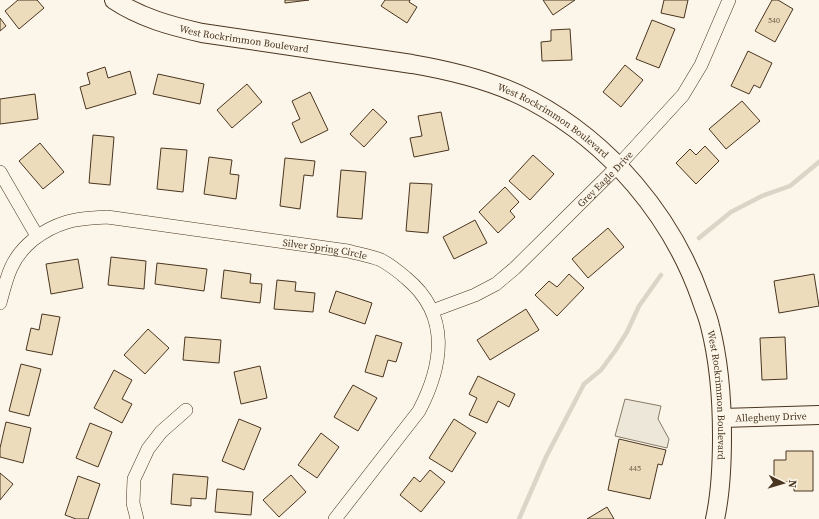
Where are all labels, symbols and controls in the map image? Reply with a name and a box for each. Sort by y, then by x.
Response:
house number: 540 [768,15,780,26]
street label: West Rockrimmon Boulevard [178,22,310,56]
street label: West Rockrimmon Boulevard [496,80,612,161]
street label: Grey Eagle Drive [574,148,636,210]
street label: Silver Spring Circle [282,236,368,262]
street label: West Rockrimmon Boulevard [704,329,728,460]
street label: Allegheny Drive [735,409,807,425]
house number: 445 [629,463,641,474]
north arrow [763,463,803,503]
text: N [785,479,800,488]

